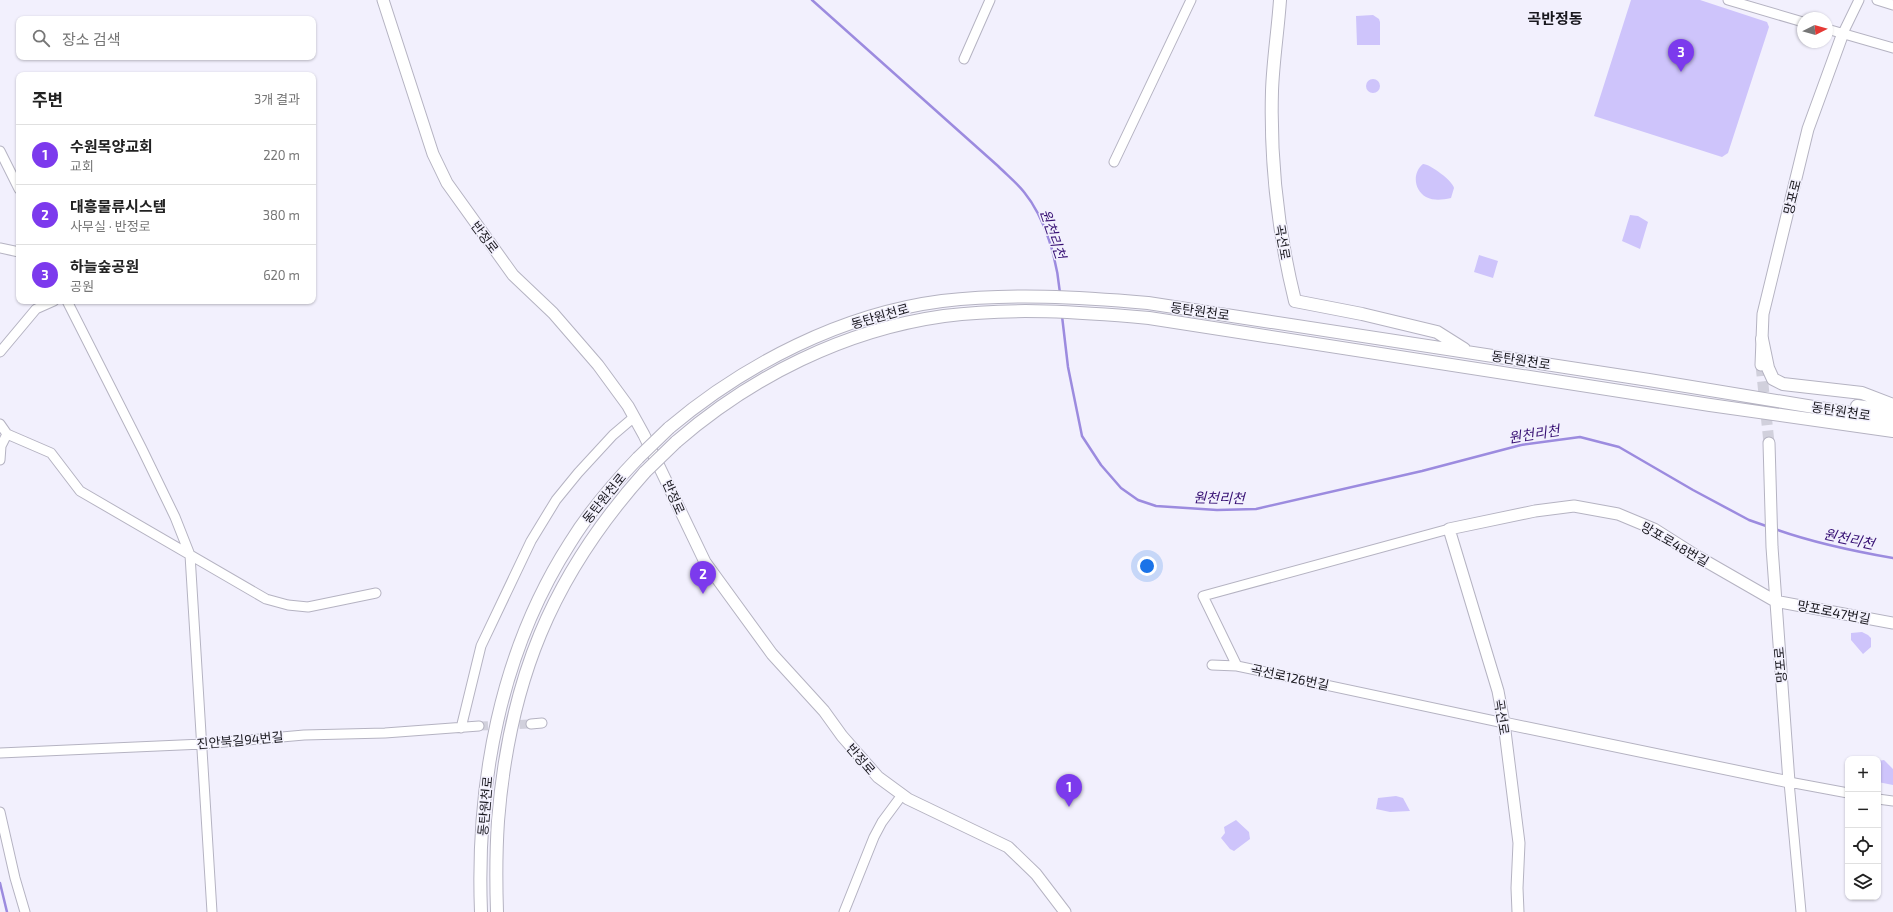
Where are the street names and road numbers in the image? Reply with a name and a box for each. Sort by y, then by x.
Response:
street label: 망포로 [1780,178,1804,216]
street label: 반정로 [468,218,502,256]
street label: 곡선로 [1272,223,1294,261]
street label: 동탄원천로 [1169,299,1231,323]
street label: 동탄원천로 [849,300,911,332]
street label: 동탄원천로 [1490,347,1552,373]
street label: 동탄원천로 [1810,398,1872,424]
street label: 동탄원천로 [579,470,629,526]
street label: 반정로 [659,477,689,517]
street label: 망포로48번길 [1638,518,1712,570]
street label: 망포로47번길 [1796,597,1872,627]
street label: 망포로 [1770,646,1790,684]
street label: 곡선로126번길 [1249,661,1331,693]
street label: 곡선로 [1491,698,1513,736]
street label: 진안북길94번길 [196,728,284,752]
street label: 반정로 [843,740,879,778]
street label: 동탄원천로 [474,775,496,836]

